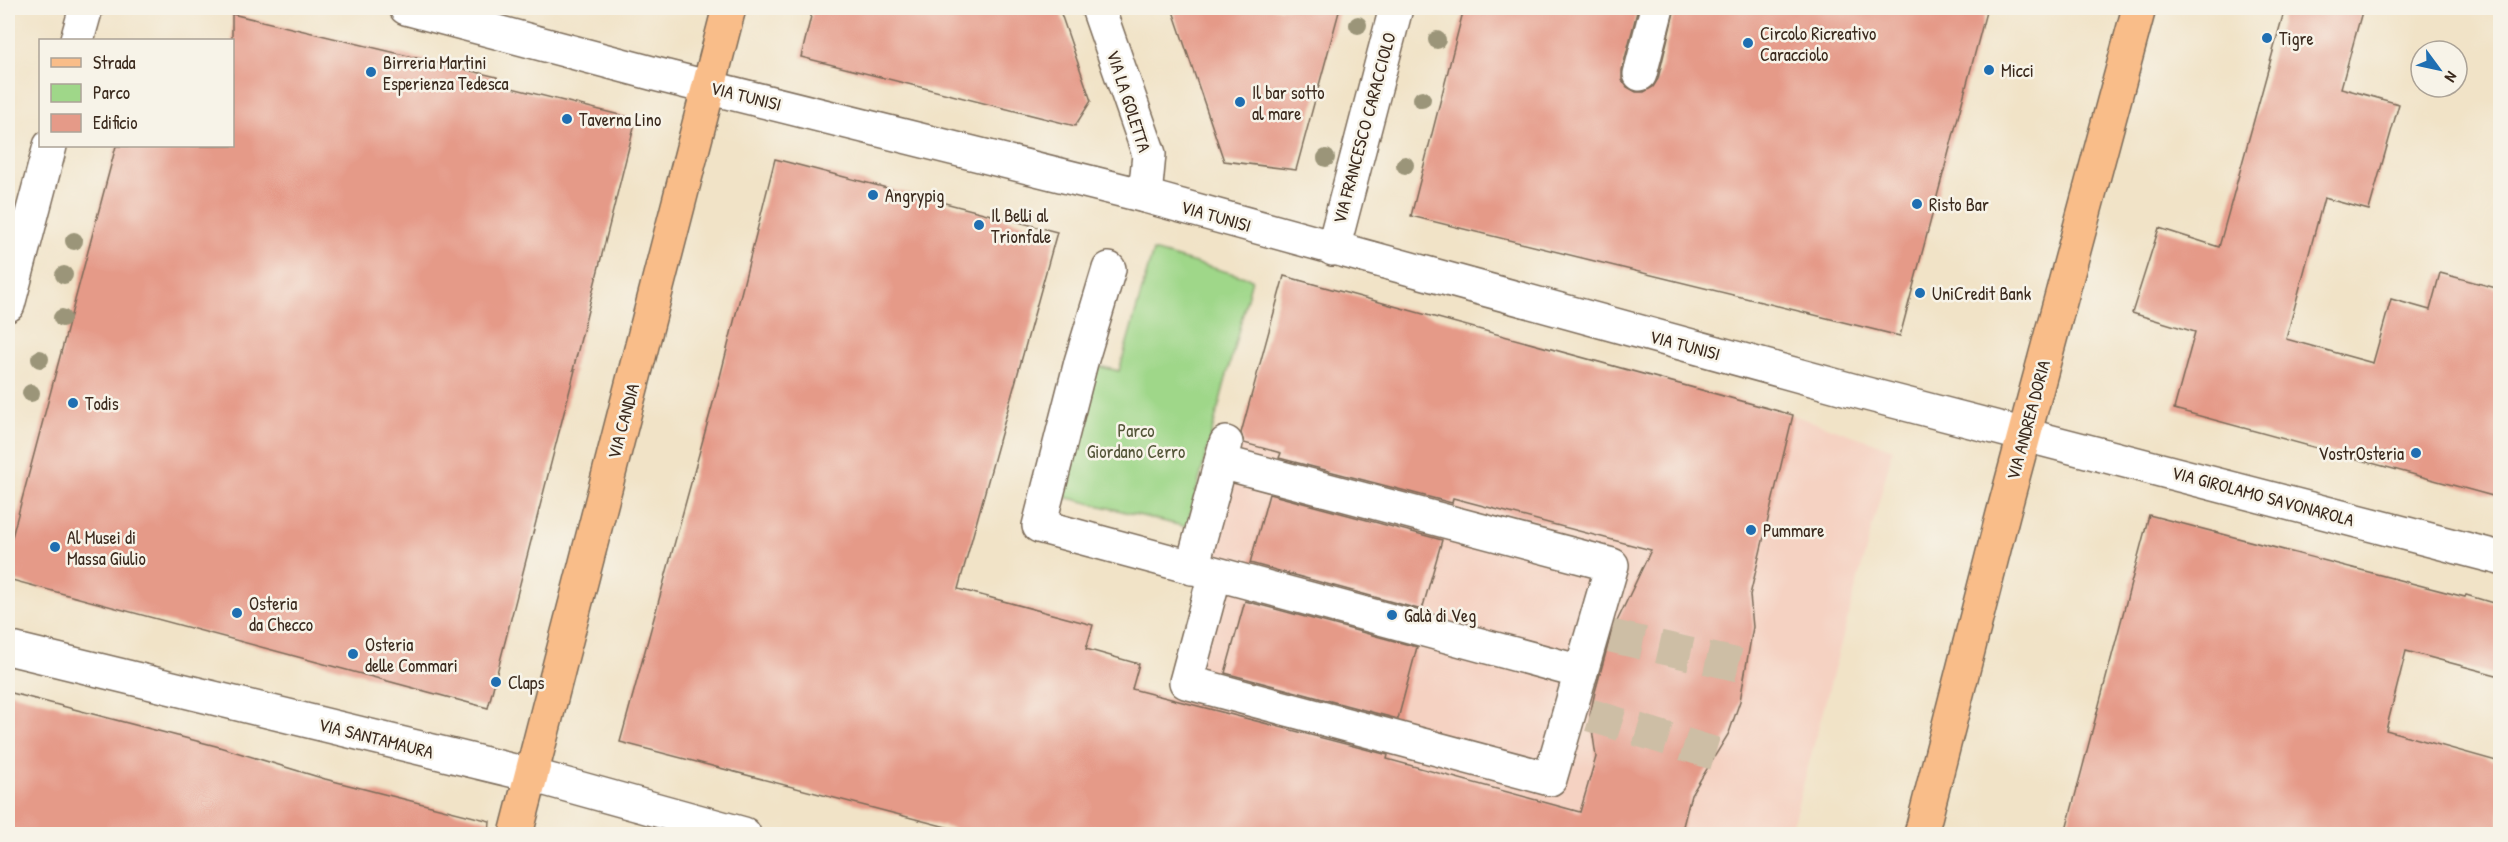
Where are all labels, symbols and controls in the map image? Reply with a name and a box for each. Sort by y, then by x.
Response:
place label: Circolo Ricreativo Caracciolo [1760,21,1876,67]
place label: Tigre [2279,26,2314,51]
street label: VIA FRANCESCO CARACCIOLO [1326,30,1402,226]
marker: Tigre [2260,31,2274,45]
marker: Circolo Ricreativo Caracciolo [1741,36,1755,50]
legend [39,39,234,147]
north arrow [2409,39,2469,99]
street label: VIA LA GOLETTA [1101,47,1157,155]
text: Strada [93,50,136,75]
place label: Birreria Martini Esperienza Tedesca [383,50,509,96]
place label: Micci [2001,58,2034,83]
marker: Micci [1982,63,1996,77]
marker: Birreria Martini Esperienza Tedesca [364,65,378,79]
text: N [2440,68,2463,87]
street label: VIA TUNISI [708,75,784,117]
text: Parco [93,80,130,105]
place label: Il bar sotto al mare [1252,80,1325,126]
marker: Il bar sotto al mare [1233,95,1247,109]
place label: Taverna Lino [579,107,661,132]
text: Edificio [93,110,137,135]
marker: Taverna Lino [560,112,574,126]
place label: Angrypig [885,183,944,208]
marker: Angrypig [866,188,880,202]
place label: Risto Bar [1929,192,1989,217]
street label: VIA TUNISI [1178,194,1254,238]
marker: Risto Bar [1910,197,1924,211]
place label: Il Belli al Trionfale [991,203,1051,249]
marker: Il Belli al Trionfale [972,218,986,232]
place label: UniCredit Bank [1932,281,2032,306]
marker: UniCredit Bank [1913,286,1927,300]
street label: VIA TUNISI [1647,324,1723,366]
street label: VIA ANDREA DORIA [2000,357,2056,483]
street label: VIA CANDIA [601,380,645,461]
place label: Todis [85,391,119,416]
marker: Todis [66,396,80,410]
park label: Parco Giordano Cerro [1087,418,1185,464]
place label: VostrOsteria [2318,441,2404,466]
marker: VostrOsteria [2409,446,2423,460]
street label: VIA GIROLAMO SAVONAROLA [2169,460,2357,532]
place label: Pummare [1763,518,1825,543]
marker: Pummare [1744,523,1758,537]
place label: Al Musei di Massa Giulio [67,525,146,571]
marker: Al Musei di Massa Giulio [48,540,62,554]
place label: Osteria da Checco [249,591,313,637]
place label: Galà di Veg [1404,603,1476,628]
marker: Osteria da Checco [230,606,244,620]
marker: Galà di Veg [1385,608,1399,622]
place label: Osteria delle Commari [365,632,458,678]
marker: Osteria delle Commari [346,647,360,661]
place label: Claps [508,670,544,695]
marker: Claps [489,675,503,689]
street label: VIA SANTAMAURA [316,712,436,764]

